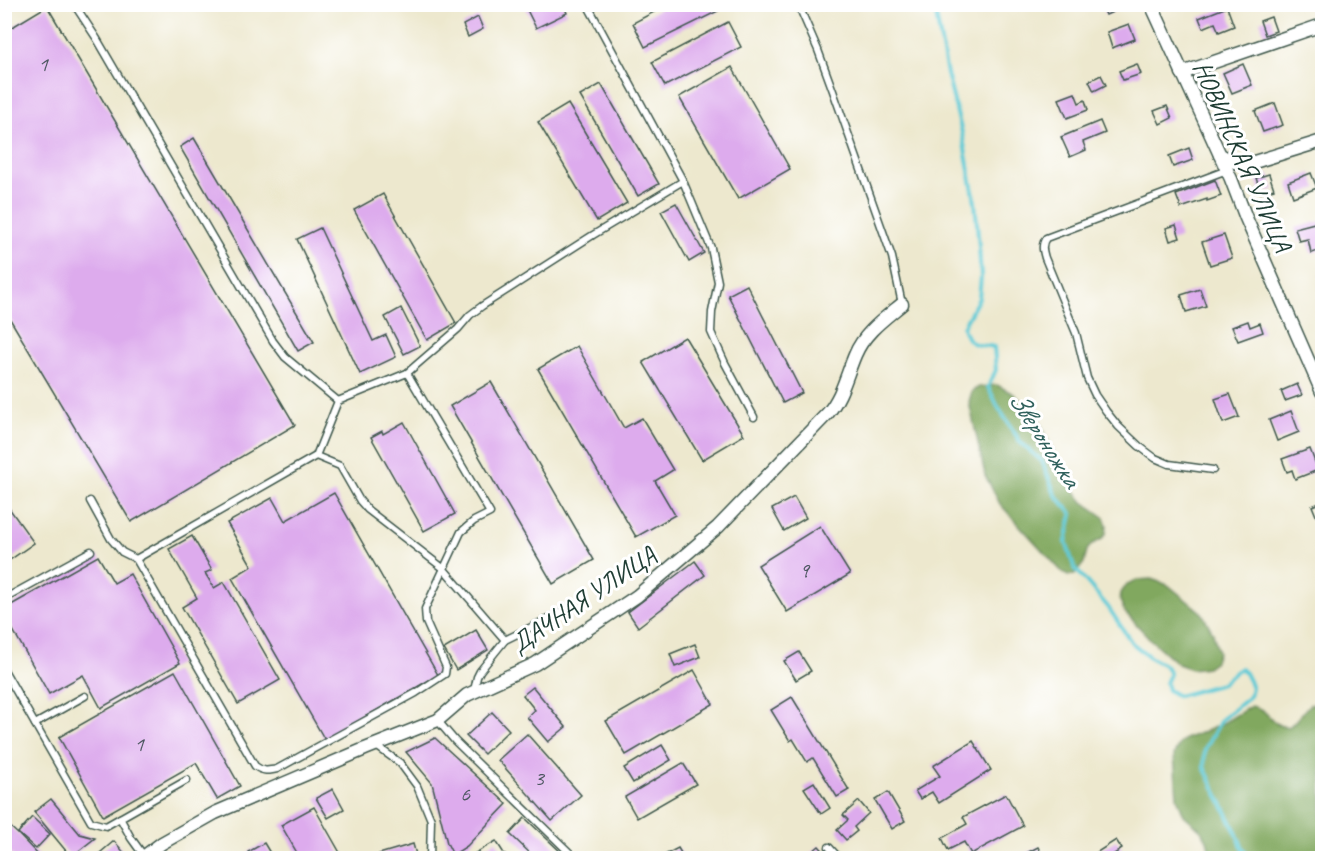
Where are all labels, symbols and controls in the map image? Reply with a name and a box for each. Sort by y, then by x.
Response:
house number: 1 [38,50,49,78]
street label: НОВИНСКАЯ УЛИЦА [1186,56,1300,258]
water label: Звероножка [1001,384,1090,495]
street label: ДАЧНАЯ УЛИЦА [504,538,663,660]
house number: 9 [799,556,811,584]
house number: 1 [134,730,145,758]
house number: 3 [534,764,546,792]
house number: 6 [460,780,471,808]

